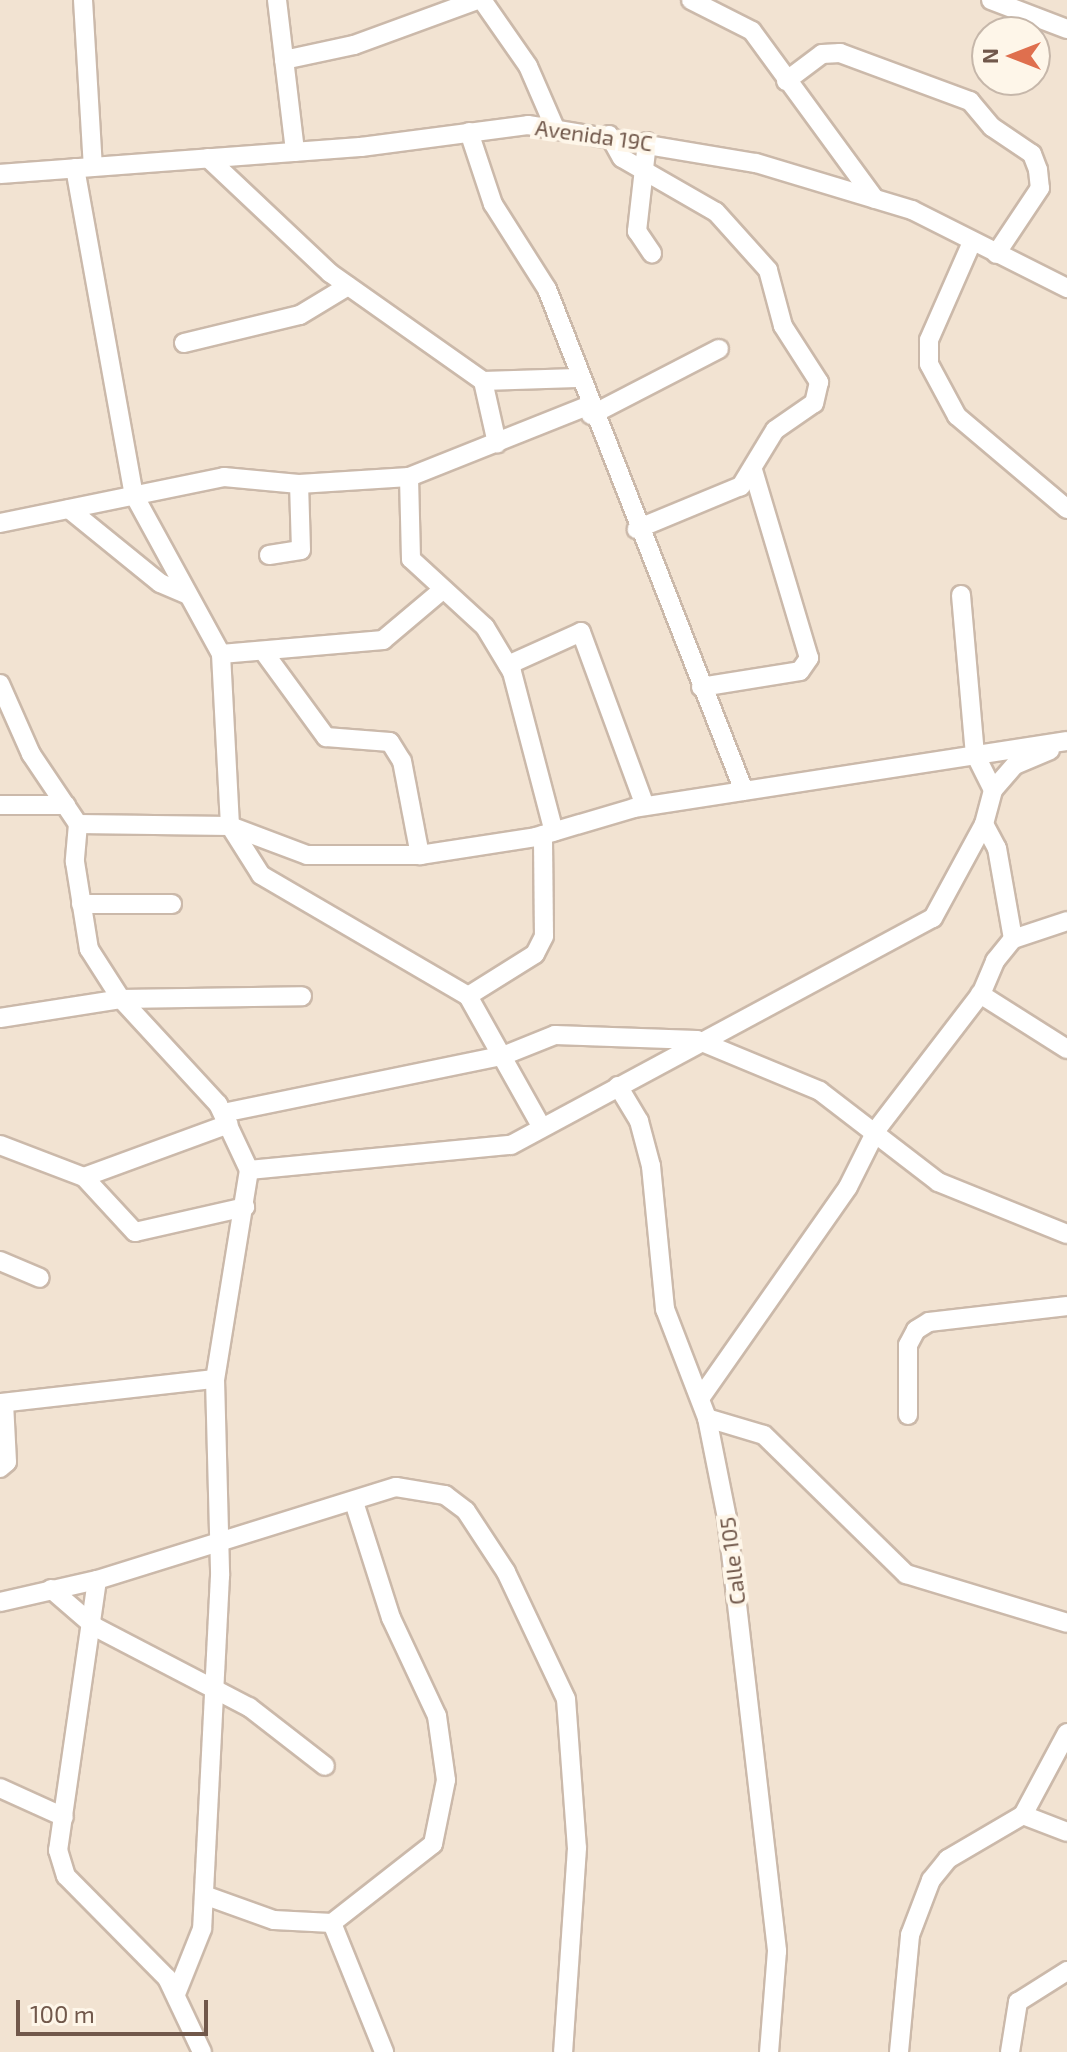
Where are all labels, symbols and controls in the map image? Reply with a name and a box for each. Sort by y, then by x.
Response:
north arrow [971,16,1051,96]
text: N [976,48,1002,64]
street label: Avenida 19C [534,114,654,156]
street label: Calle 105 [714,1516,750,1606]
scale bar [20,1984,212,2034]
text: 100 m [30,1999,95,2028]

